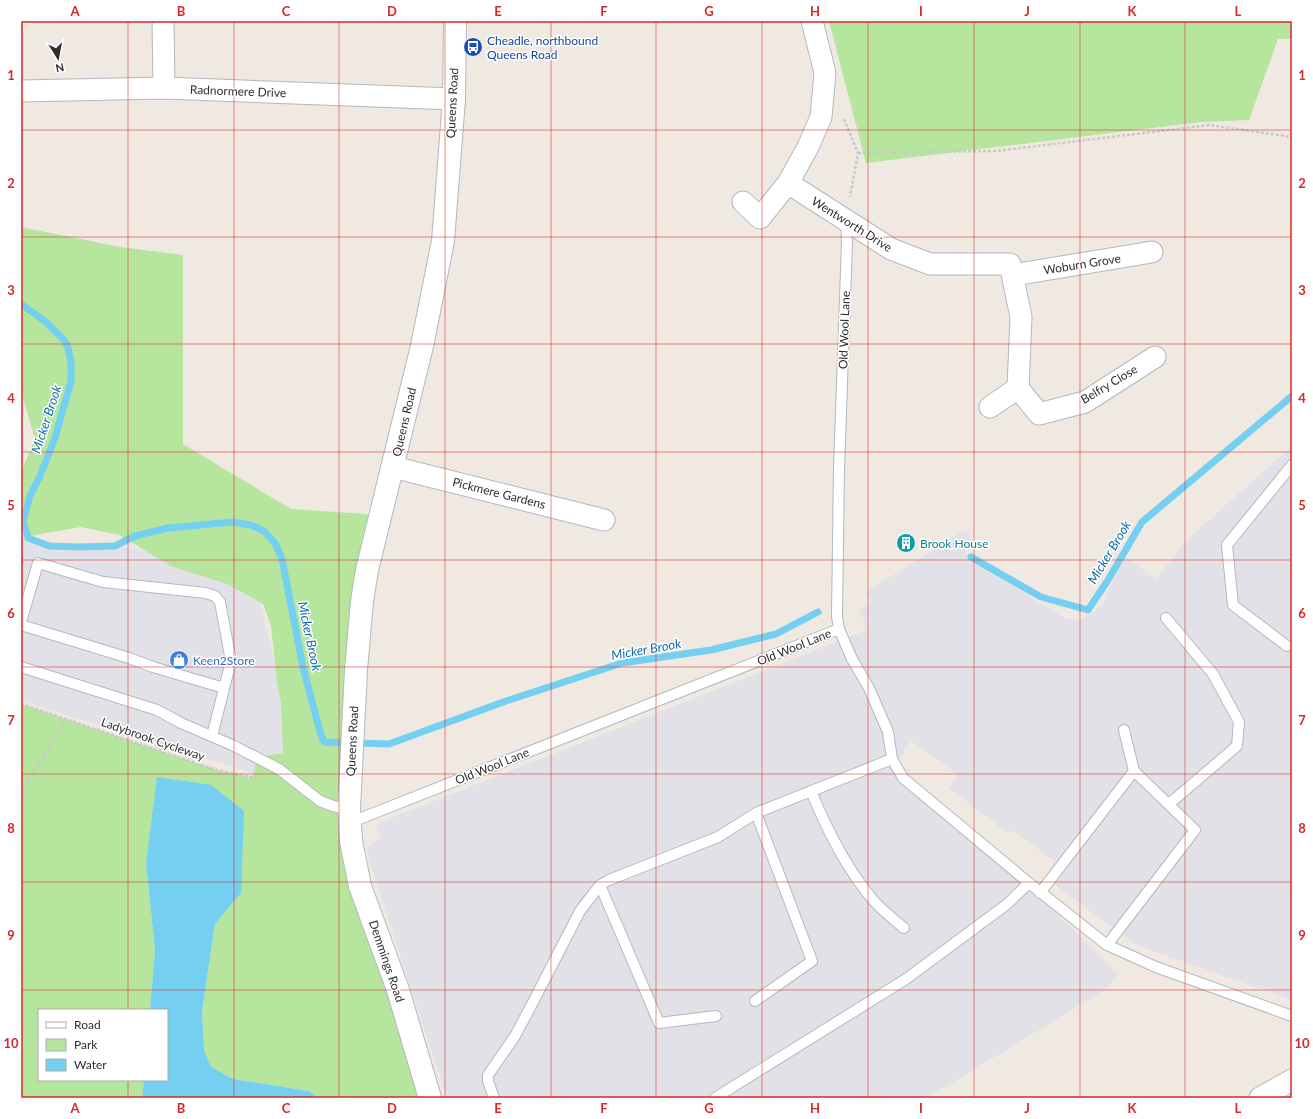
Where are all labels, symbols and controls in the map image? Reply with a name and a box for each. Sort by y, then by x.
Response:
text: A [69,3,80,19]
text: B [177,3,186,19]
text: C [282,3,291,19]
text: D [387,3,397,19]
text: E [494,3,502,19]
text: F [600,3,608,19]
text: G [704,3,714,19]
text: H [810,3,820,19]
text: I [919,3,923,19]
text: J [1024,3,1030,19]
text: K [1128,3,1138,19]
text: L [1235,3,1242,19]
place label: Cheadle, northbound Queens Road [487,33,598,62]
bus stop icon: Cheadle, northbound Queens Road [462,36,484,58]
north arrow [38,38,78,78]
text: N [55,61,65,75]
text: 1 [7,67,15,83]
street label: Queens Road [443,67,461,139]
text: 1 [1298,67,1306,83]
street label: Radnormere Drive [190,82,286,100]
text: 2 [7,175,15,191]
text: 2 [1298,175,1306,191]
street label: Wentworth Drive [809,193,895,255]
street label: Woburn Grove [1042,250,1122,278]
text: 3 [7,282,15,298]
text: 3 [1298,282,1306,298]
street label: Old Wool Lane [835,291,853,369]
street label: Belfry Close [1078,361,1140,407]
water label: Micker Brook [27,382,65,455]
street label: Queens Road [389,386,419,458]
text: 4 [7,390,15,406]
text: 4 [1298,390,1306,406]
street label: Pickmere Gardens [451,474,547,512]
text: 5 [7,497,15,513]
text: 5 [1298,497,1306,513]
water label: Micker Brook [1084,517,1135,586]
building icon: Brook House [895,532,917,554]
place label: Brook House [920,536,989,551]
water label: Micker Brook [295,600,325,673]
text: 6 [7,605,15,621]
text: 6 [1298,605,1306,621]
street label: Old Wool Lane [755,625,833,669]
water label: Micker Brook [610,635,683,663]
shop icon: Keen2Store [168,649,190,671]
place label: Keen2Store [193,653,255,668]
street label: Queens Road [343,705,361,777]
text: 7 [7,712,15,728]
text: 7 [1298,712,1306,728]
street label: Ladybrook Cycleway [99,714,208,764]
street label: Old Wool Lane [453,744,531,788]
text: 8 [7,820,15,836]
text: 8 [1298,820,1306,836]
street label: Demmings Road [366,918,408,1004]
text: 9 [7,927,15,943]
text: 9 [1298,927,1306,943]
legend [38,1009,168,1081]
text: Road [74,1017,101,1032]
text: 10 [3,1035,19,1051]
text: 10 [1294,1035,1310,1051]
text: Park [74,1037,98,1052]
text: Water [74,1057,107,1072]
text: A [69,1100,80,1116]
text: B [177,1100,186,1116]
text: C [282,1100,291,1116]
text: D [387,1100,397,1116]
text: E [494,1100,502,1116]
text: F [600,1100,608,1116]
text: G [704,1100,714,1116]
text: H [810,1100,820,1116]
text: I [919,1100,923,1116]
text: J [1024,1100,1030,1116]
text: K [1128,1100,1138,1116]
text: L [1235,1100,1242,1116]

